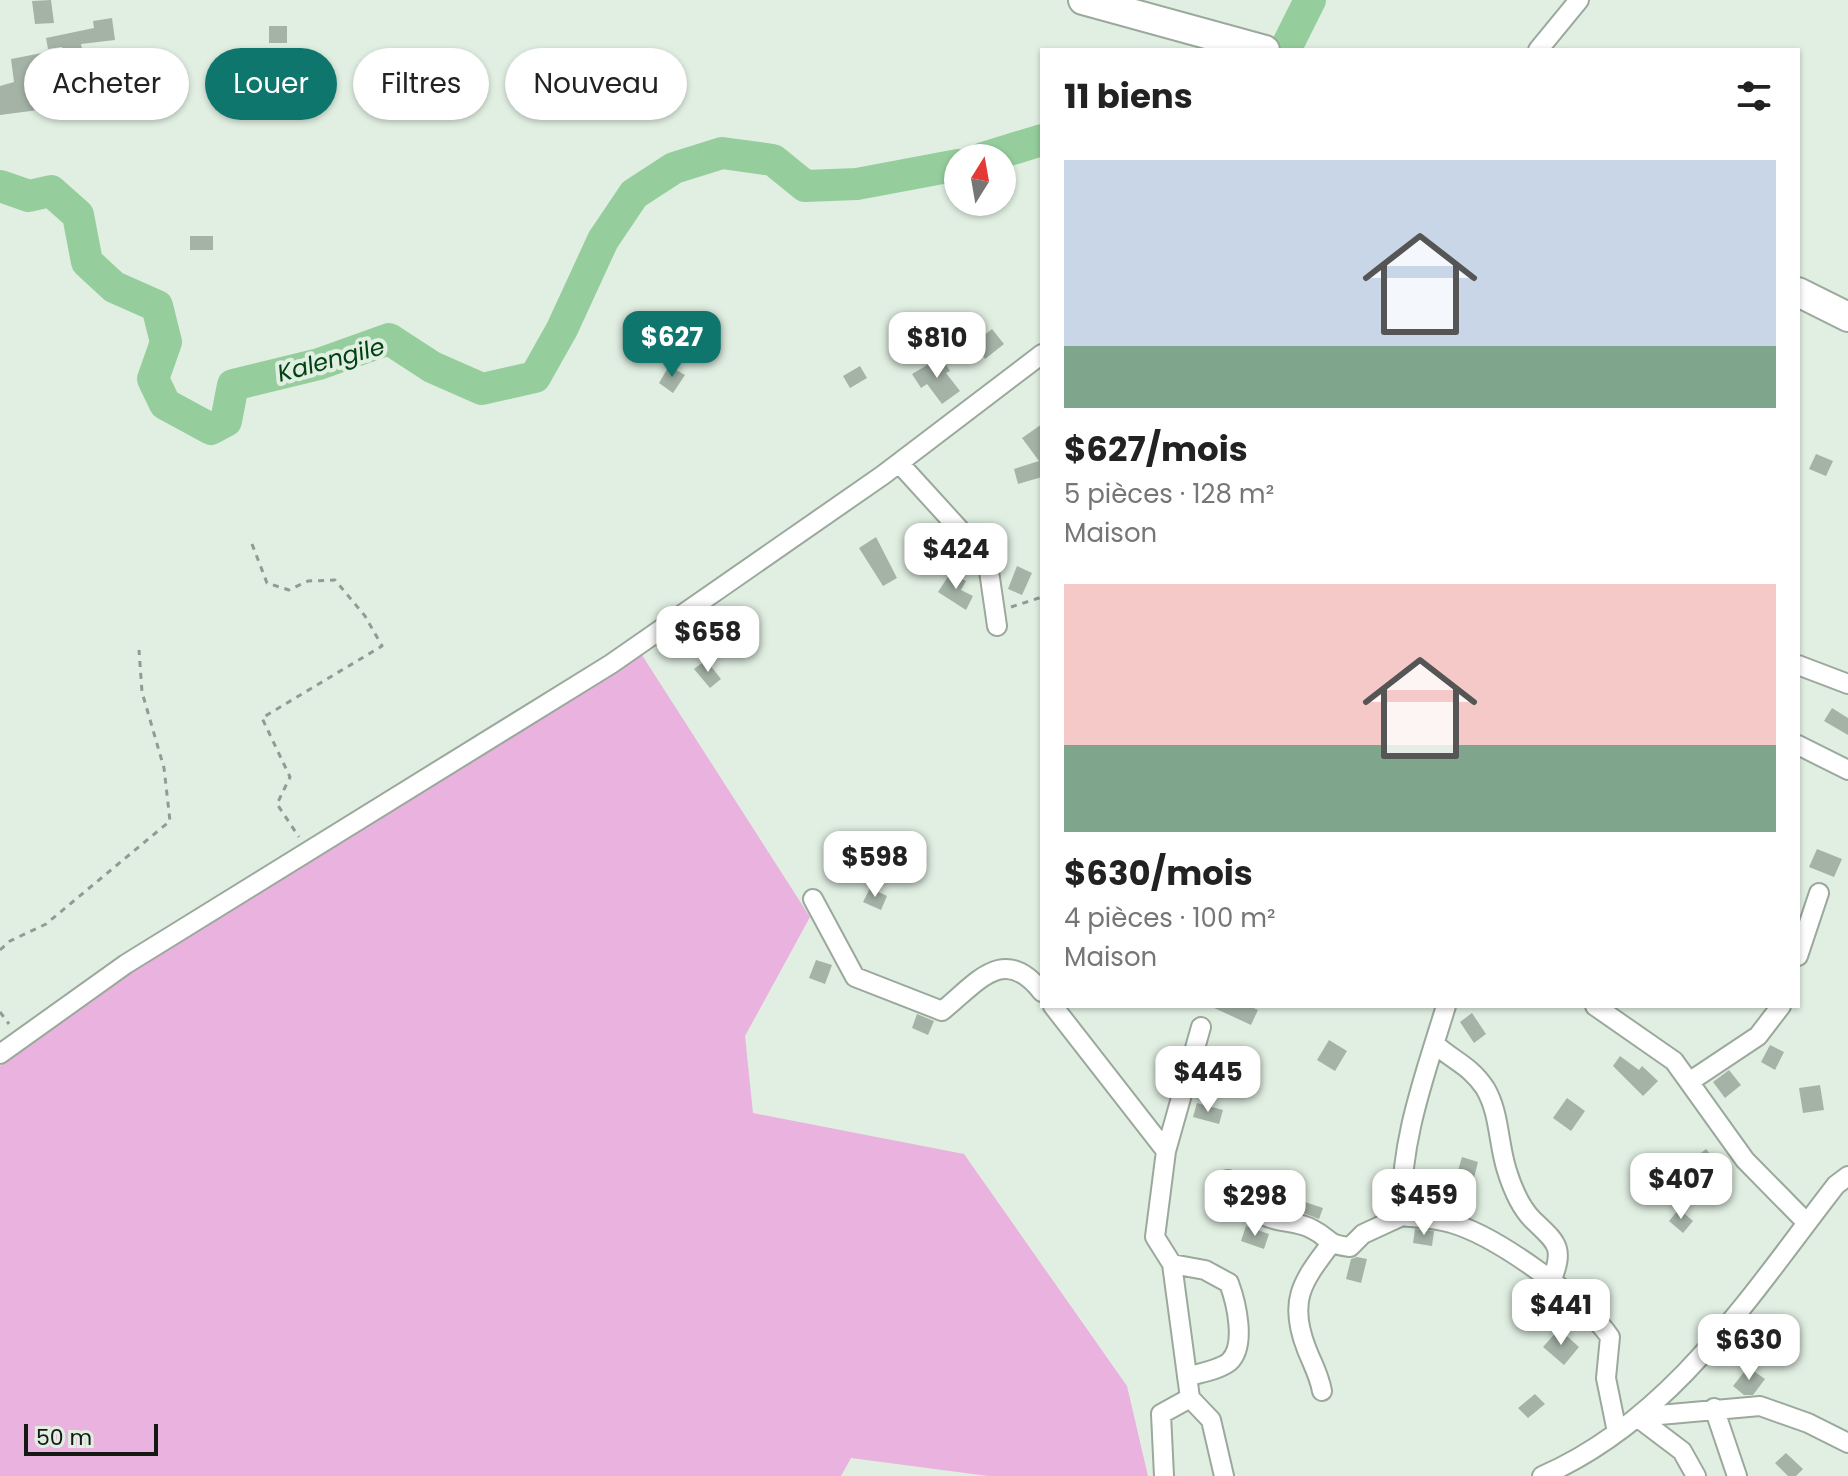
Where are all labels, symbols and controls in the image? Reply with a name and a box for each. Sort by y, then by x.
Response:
chip: Acheter [24,48,189,120]
chip: Louer [205,48,337,120]
chip: Filtres [353,48,489,120]
chip: Nouveau [505,48,687,120]
text: 11 biens [1064,72,1193,120]
icon: filters [1732,74,1776,118]
north arrow [944,144,1016,216]
map controls [944,144,1016,216]
icon: home [1348,212,1492,356]
pin: $627 [625,311,719,379]
pin: $810 [890,312,984,380]
text: $627 [641,319,703,355]
text: $810 [907,320,967,356]
water label: Kalengile [274,329,388,390]
text: $627/mois [1064,425,1248,473]
text: 5 pièces · 128 m² [1064,476,1274,512]
text: Maison [1064,515,1157,551]
pin: $424 [909,523,1003,591]
text: $424 [922,531,990,567]
pin: $658 [661,606,755,674]
text: $658 [674,614,742,650]
icon: home [1348,636,1492,780]
pin: $598 [828,831,922,899]
text: $598 [842,839,908,875]
text: $630/mois [1064,849,1253,897]
text: 4 pièces · 100 m² [1064,900,1276,936]
text: Maison [1064,939,1157,975]
pin: $445 [1161,1046,1255,1114]
text: $445 [1173,1054,1243,1090]
pin: $407 [1634,1153,1728,1221]
text: $407 [1648,1161,1714,1197]
pin: $459 [1377,1169,1471,1237]
pin: $298 [1208,1170,1302,1238]
text: $459 [1390,1177,1458,1213]
text: $298 [1223,1178,1287,1214]
pin: $441 [1514,1279,1608,1347]
text: $441 [1530,1287,1592,1323]
pin: $630 [1702,1314,1796,1382]
text: $630 [1716,1322,1782,1358]
scale bar [24,1420,158,1456]
text: 50 m [36,1422,92,1453]

